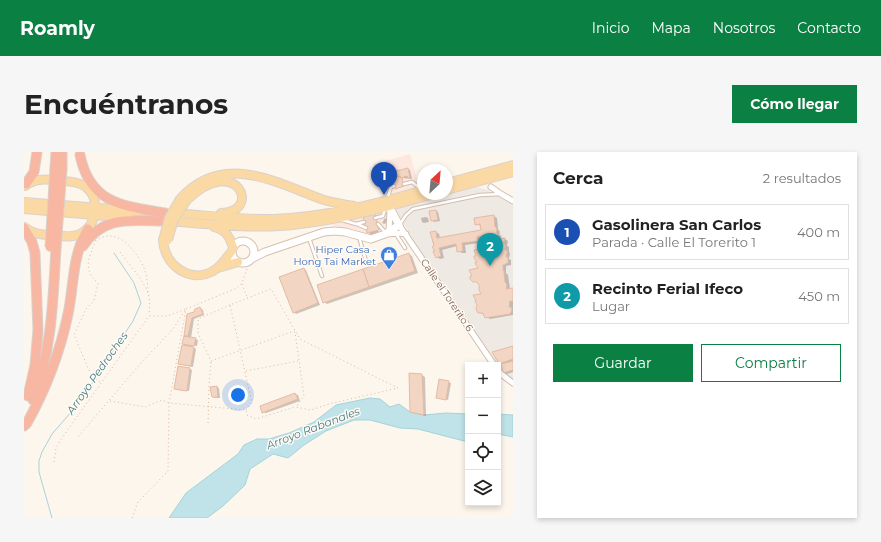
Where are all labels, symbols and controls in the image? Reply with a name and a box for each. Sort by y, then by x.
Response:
text: Roamly [20,17,95,40]
text: Inicio [592,19,629,37]
text: Mapa [651,19,691,37]
text: Nosotros [713,19,775,37]
text: Contacto [797,19,861,37]
button: Cómo llegar [732,85,857,123]
text: Encuéntranos [24,87,228,121]
pin: 1 [371,162,397,195]
north arrow [417,164,453,200]
text: Cerca [553,168,603,188]
text: 2 resultados [763,170,841,186]
text: Gasolinera San Carlos [592,215,761,234]
text: 1 [564,224,570,240]
text: 400 m [797,224,840,240]
pin: 2 [477,233,503,266]
text: Parada · Calle El Torerito 1 [592,234,756,250]
place label: Hiper Casa - Hong Tai Market [293,243,376,268]
shop icon: Hiper Casa - Hong Tai Market [379,245,399,270]
street label: Calle el Torerito 6 [418,256,476,334]
text: Recinto Ferial Ifeco [592,279,743,298]
text: 2 [563,288,571,304]
text: 450 m [798,288,840,304]
text: Lugar [592,298,630,314]
water label: Arroyo Pedroches [63,329,131,418]
button: Guardar [553,344,693,382]
button: Compartir [701,344,841,382]
map controls [465,362,501,506]
button: + [465,362,501,398]
your location [228,385,248,405]
button: − [465,398,501,434]
water label: Arroyo Rabanales [263,404,362,453]
button: locate [465,434,501,470]
button: layers [465,470,501,506]

